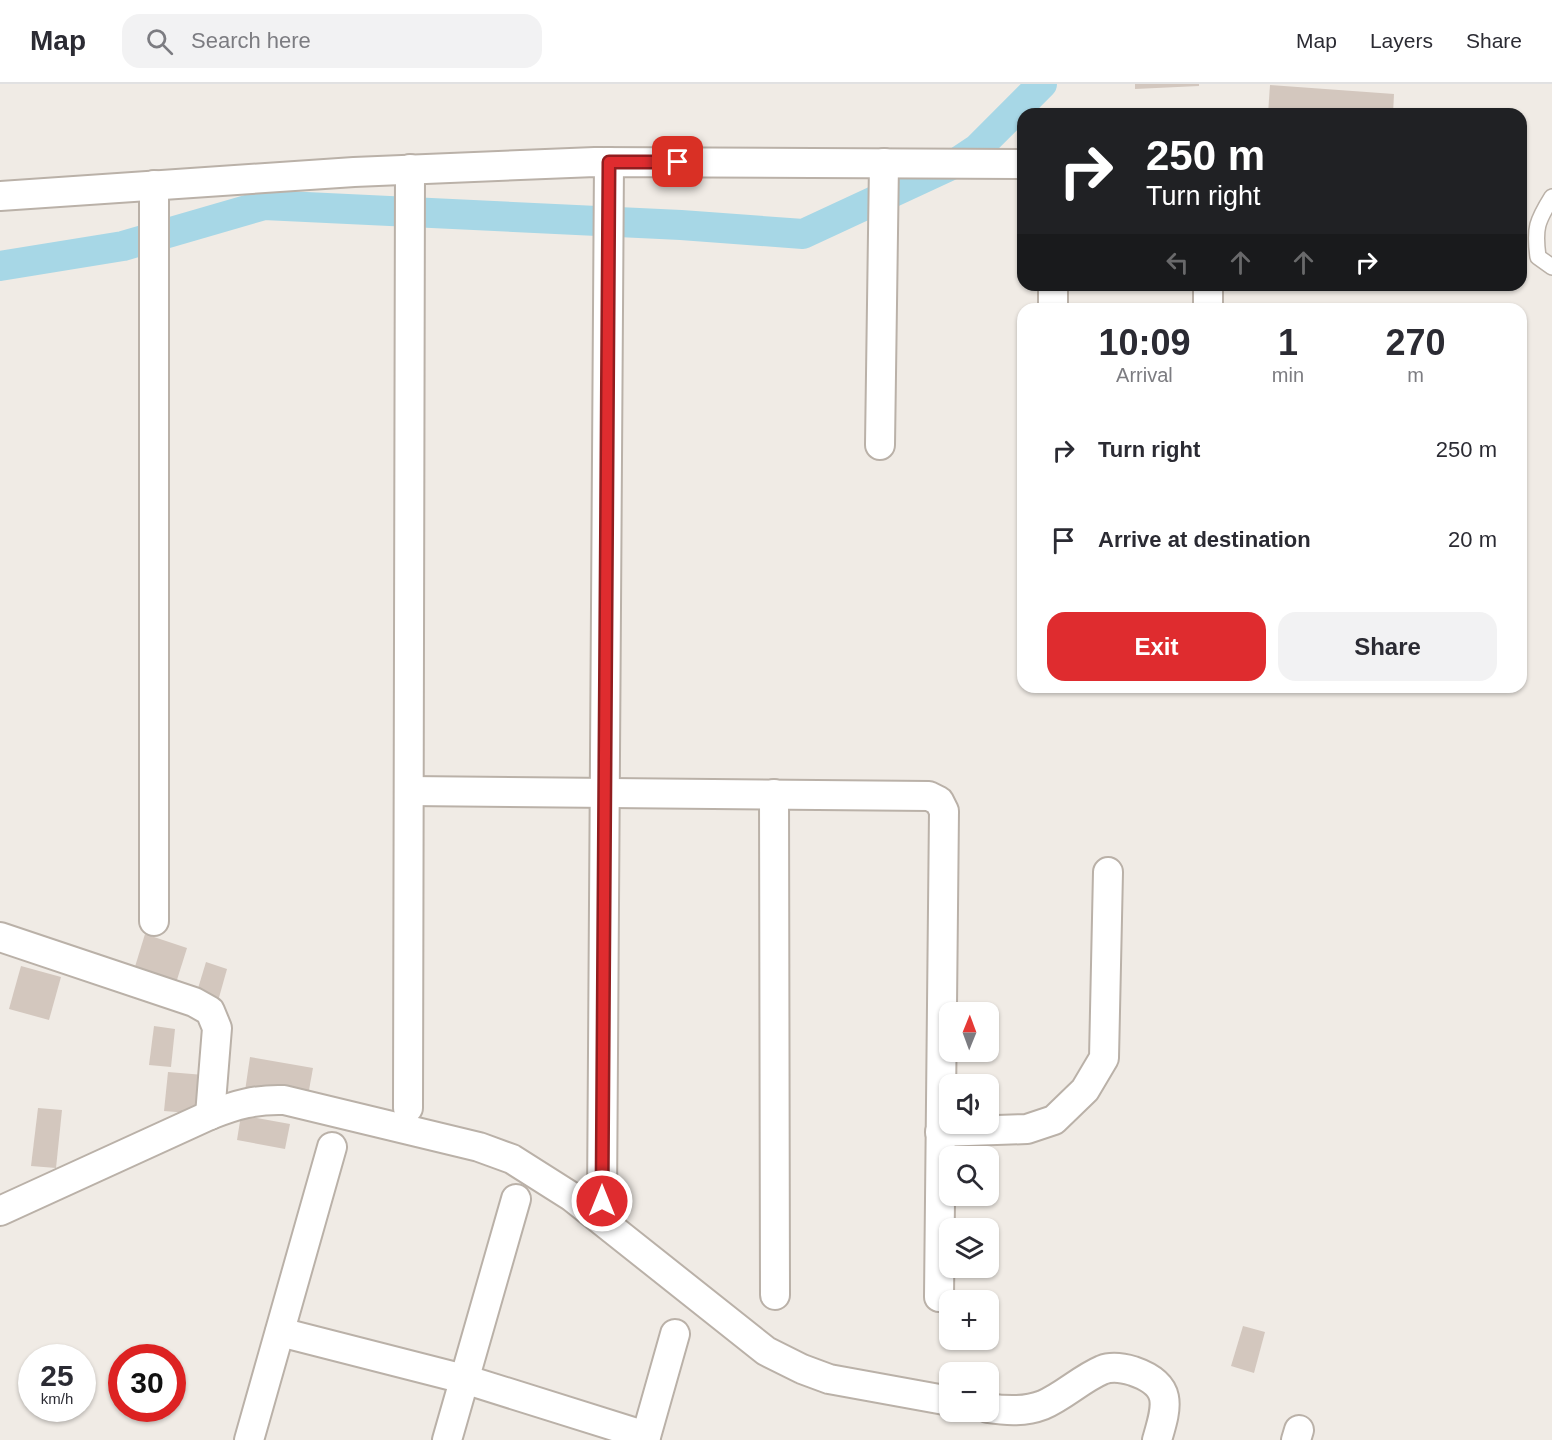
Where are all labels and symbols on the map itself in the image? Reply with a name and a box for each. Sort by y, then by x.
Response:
pin [652,136,703,187]
north arrow [939,1002,999,1062]
position arrow [570,1169,634,1233]
speed limit sign: 30 [108,1344,186,1422]

